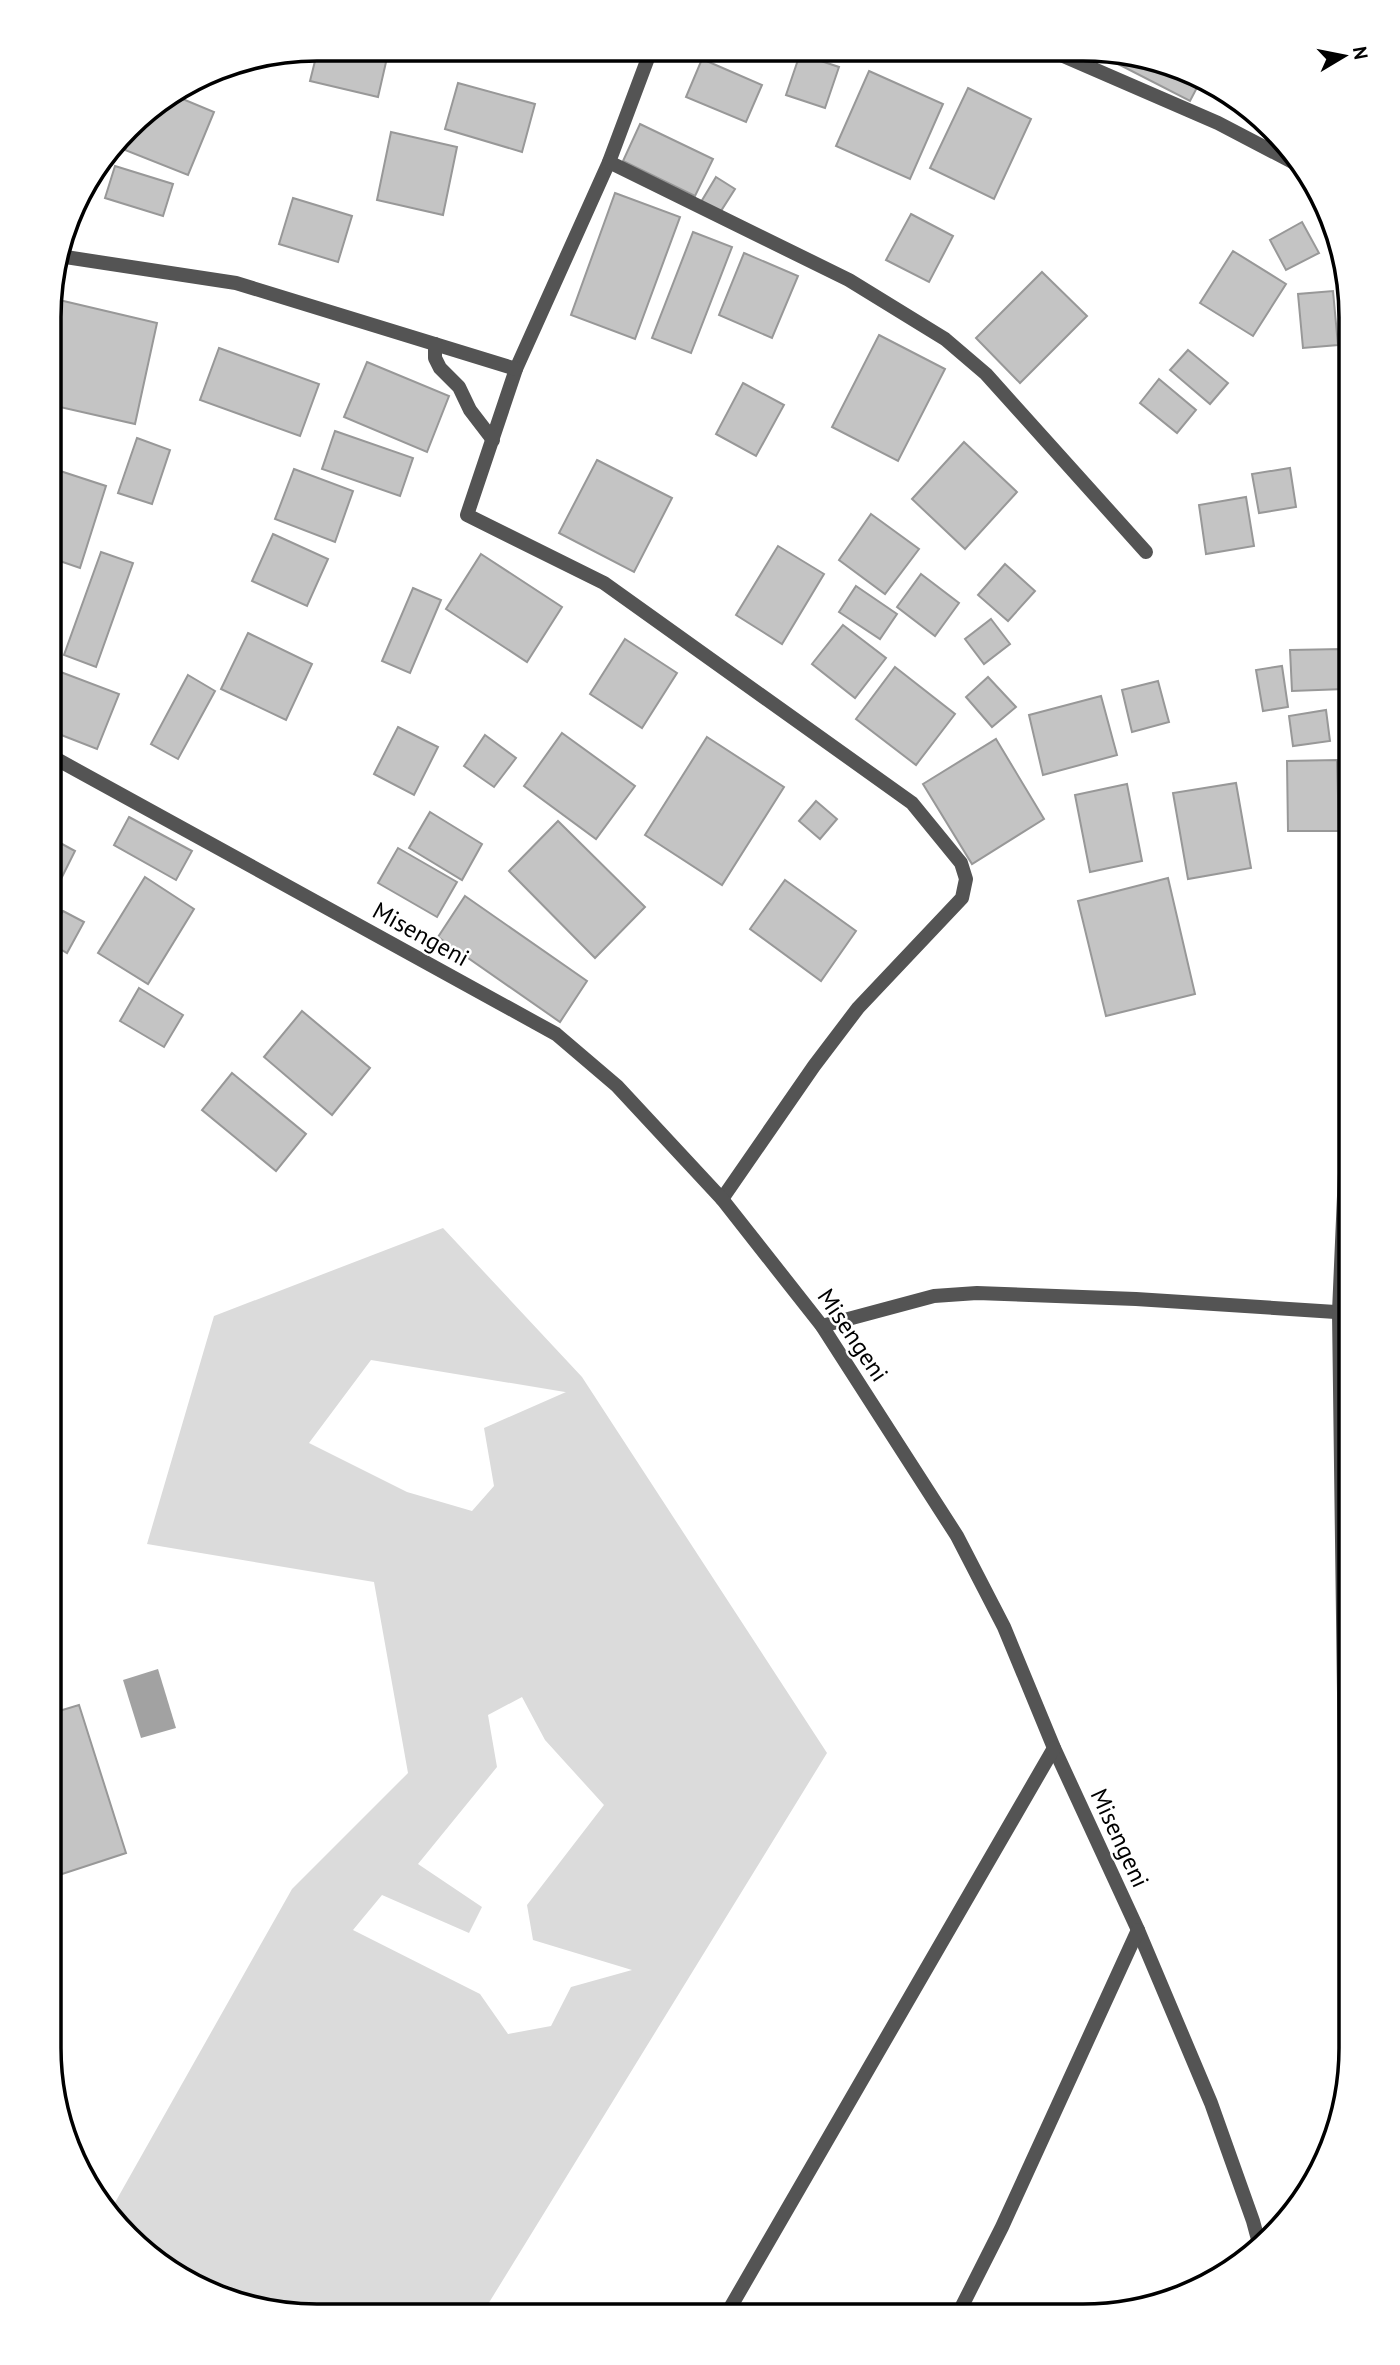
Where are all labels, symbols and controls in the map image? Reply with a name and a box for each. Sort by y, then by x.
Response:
north arrow [1309,21,1379,91]
text: N [1348,45,1374,61]
street label: Misengeni [367,895,475,973]
street label: Misengeni [811,1283,895,1387]
street label: Misengeni [1084,1784,1156,1892]

